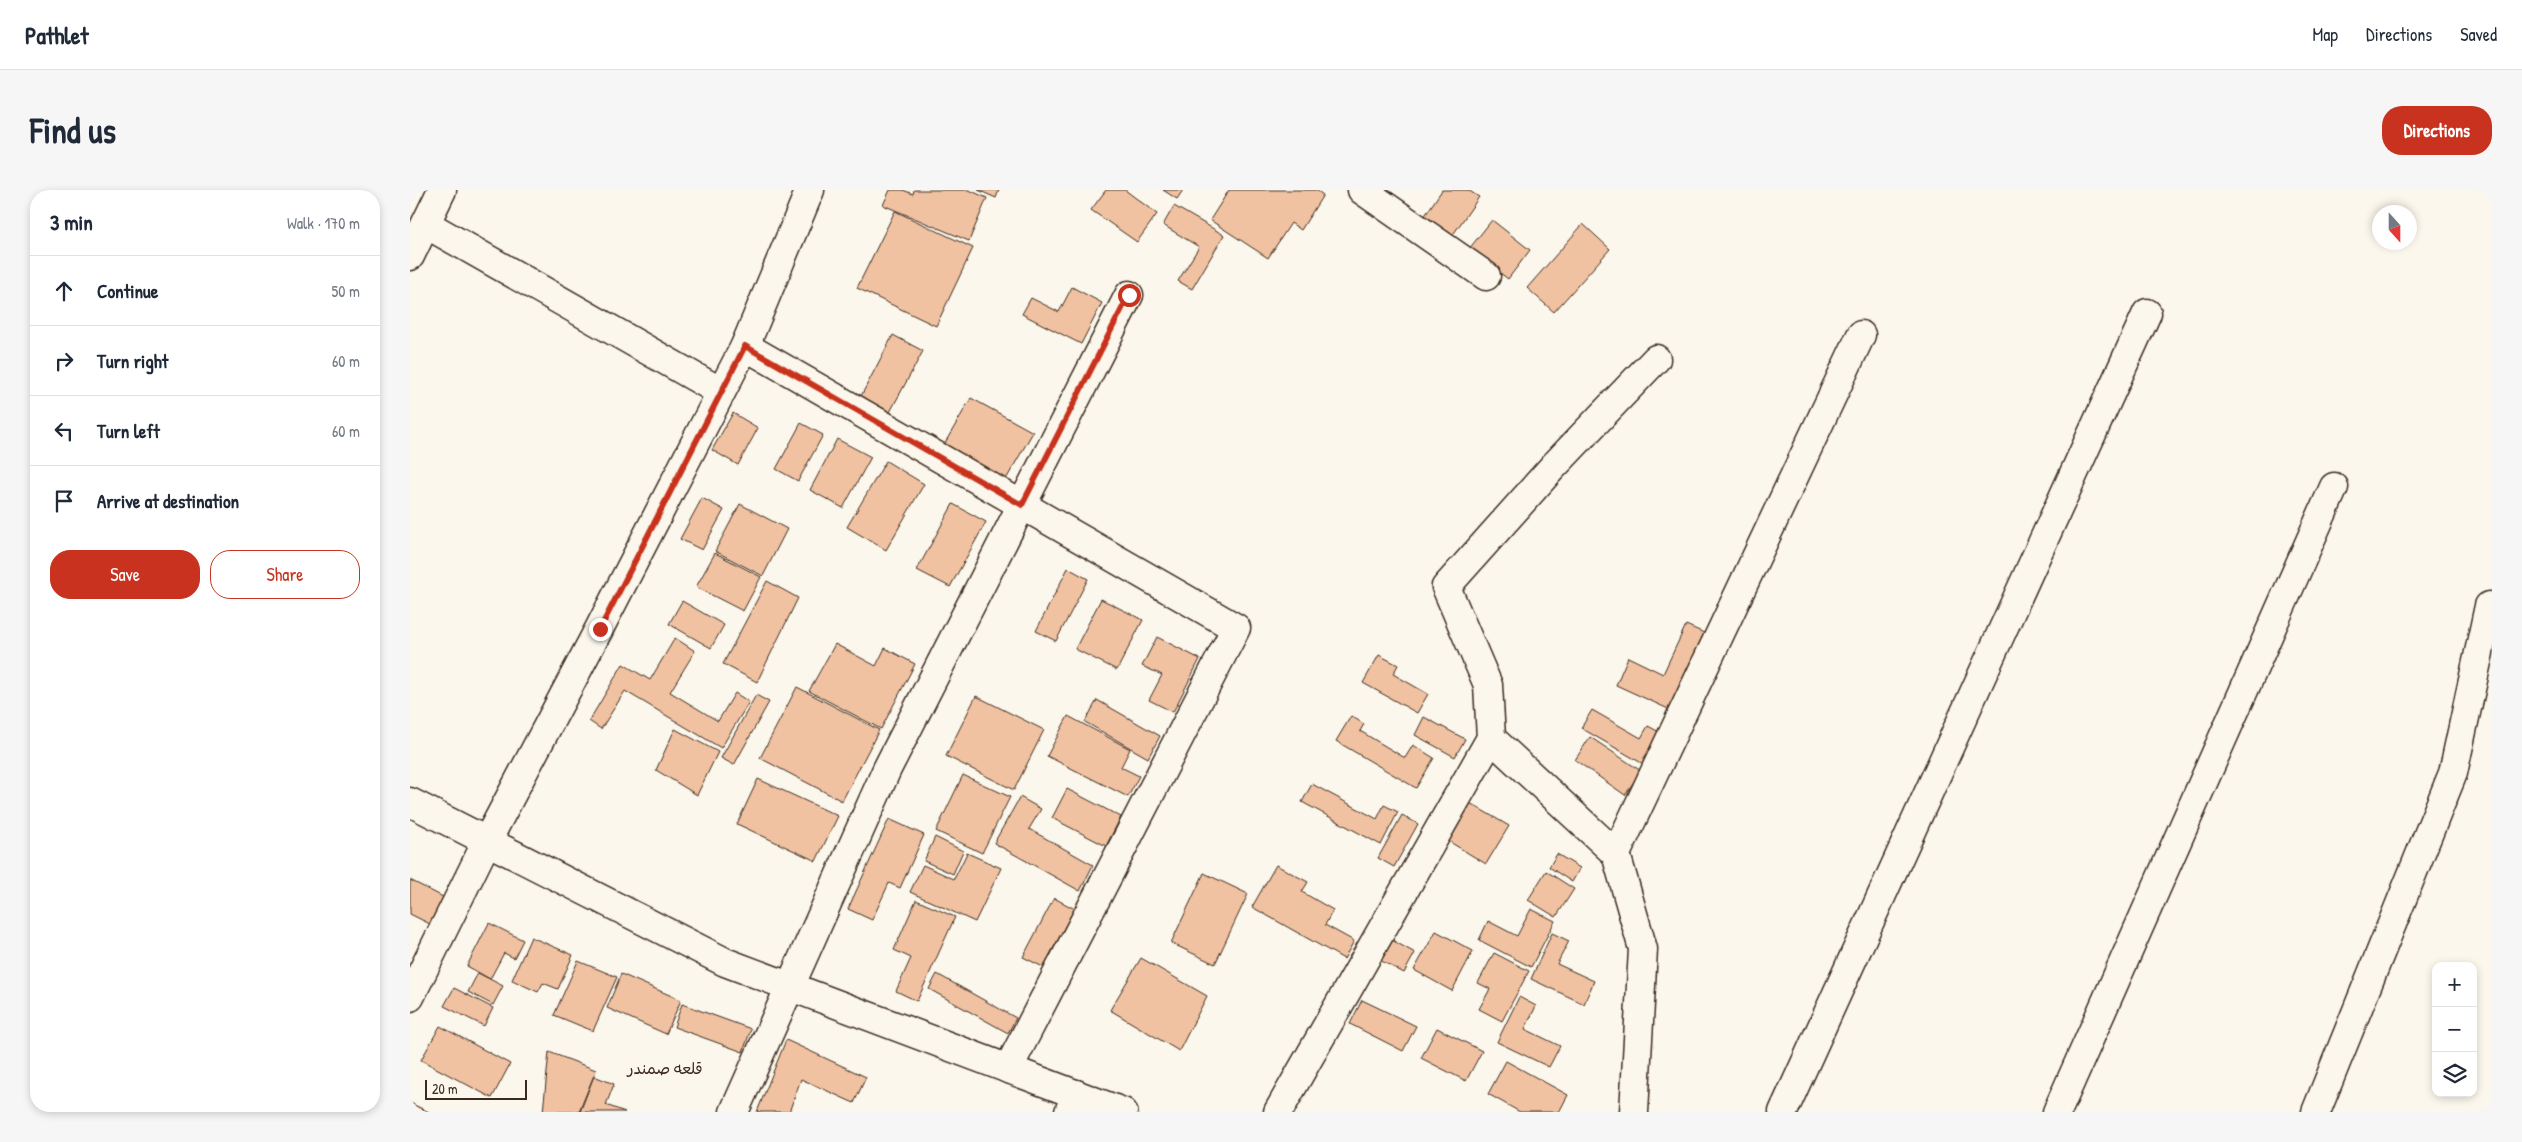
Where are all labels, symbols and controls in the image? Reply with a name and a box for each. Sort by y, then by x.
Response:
text: Pathlet [25,19,88,51]
text: Map [2313,22,2338,47]
text: Directions [2366,22,2432,47]
text: Saved [2460,22,2497,47]
button: Directions [2382,106,2492,155]
text: Find us [30,107,116,154]
north arrow [2372,205,2417,250]
text: 3 min [50,208,93,237]
text: Walk · 170 m [287,212,360,234]
icon: ahead [50,277,78,305]
text: Continue [97,278,158,304]
text: 50 m [332,280,360,302]
route start [1118,284,1141,307]
icon: right [50,347,78,375]
text: Turn right [97,348,168,374]
text: 60 m [332,350,360,372]
icon: left [50,417,78,445]
text: Turn left [97,418,160,444]
text: 60 m [332,420,360,442]
icon: arrive [50,487,78,515]
text: Arrive at destination [97,488,239,514]
button: Save [50,550,200,599]
button: Share [210,550,360,599]
route end [589,618,612,641]
map controls [2432,962,2477,1097]
button: + [2432,962,2477,1007]
button: − [2432,1007,2477,1052]
button: layers [2432,1052,2477,1097]
district label: قلعه صمندر [625,1057,703,1079]
scale bar [425,1077,528,1100]
text: 20 m [432,1079,458,1098]

